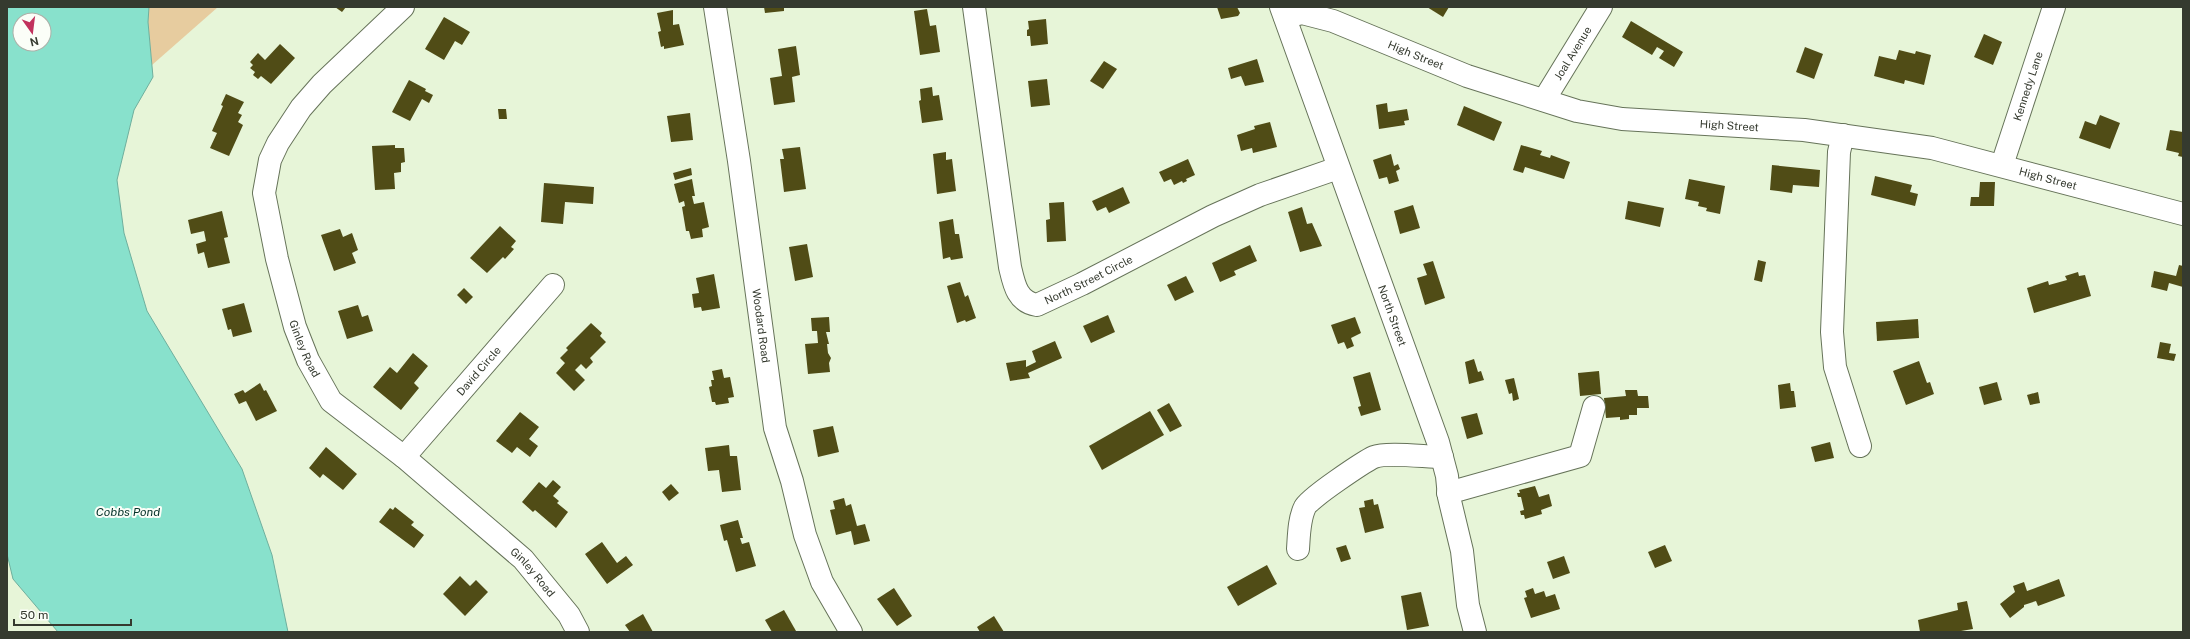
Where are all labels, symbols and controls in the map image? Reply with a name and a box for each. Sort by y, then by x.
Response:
north arrow [12,12,52,52]
street label: Joal Avenue [1552,24,1594,82]
text: N [29,35,40,49]
street label: High Street [1386,38,1445,72]
street label: Kennedy Lane [2011,50,2045,122]
street label: High Street [1699,118,1759,133]
street label: High Street [2018,165,2078,192]
street label: North Street Circle [1043,253,1134,307]
street label: North Street [1376,283,1409,348]
street label: Woodard Road [750,288,772,363]
street label: Ginley Road [287,319,322,379]
street label: David Circle [454,344,503,398]
water label: Cobbs Pond [96,505,160,519]
street label: Ginley Road [508,545,557,599]
scale bar [14,601,131,627]
text: 50 m [20,608,48,622]

